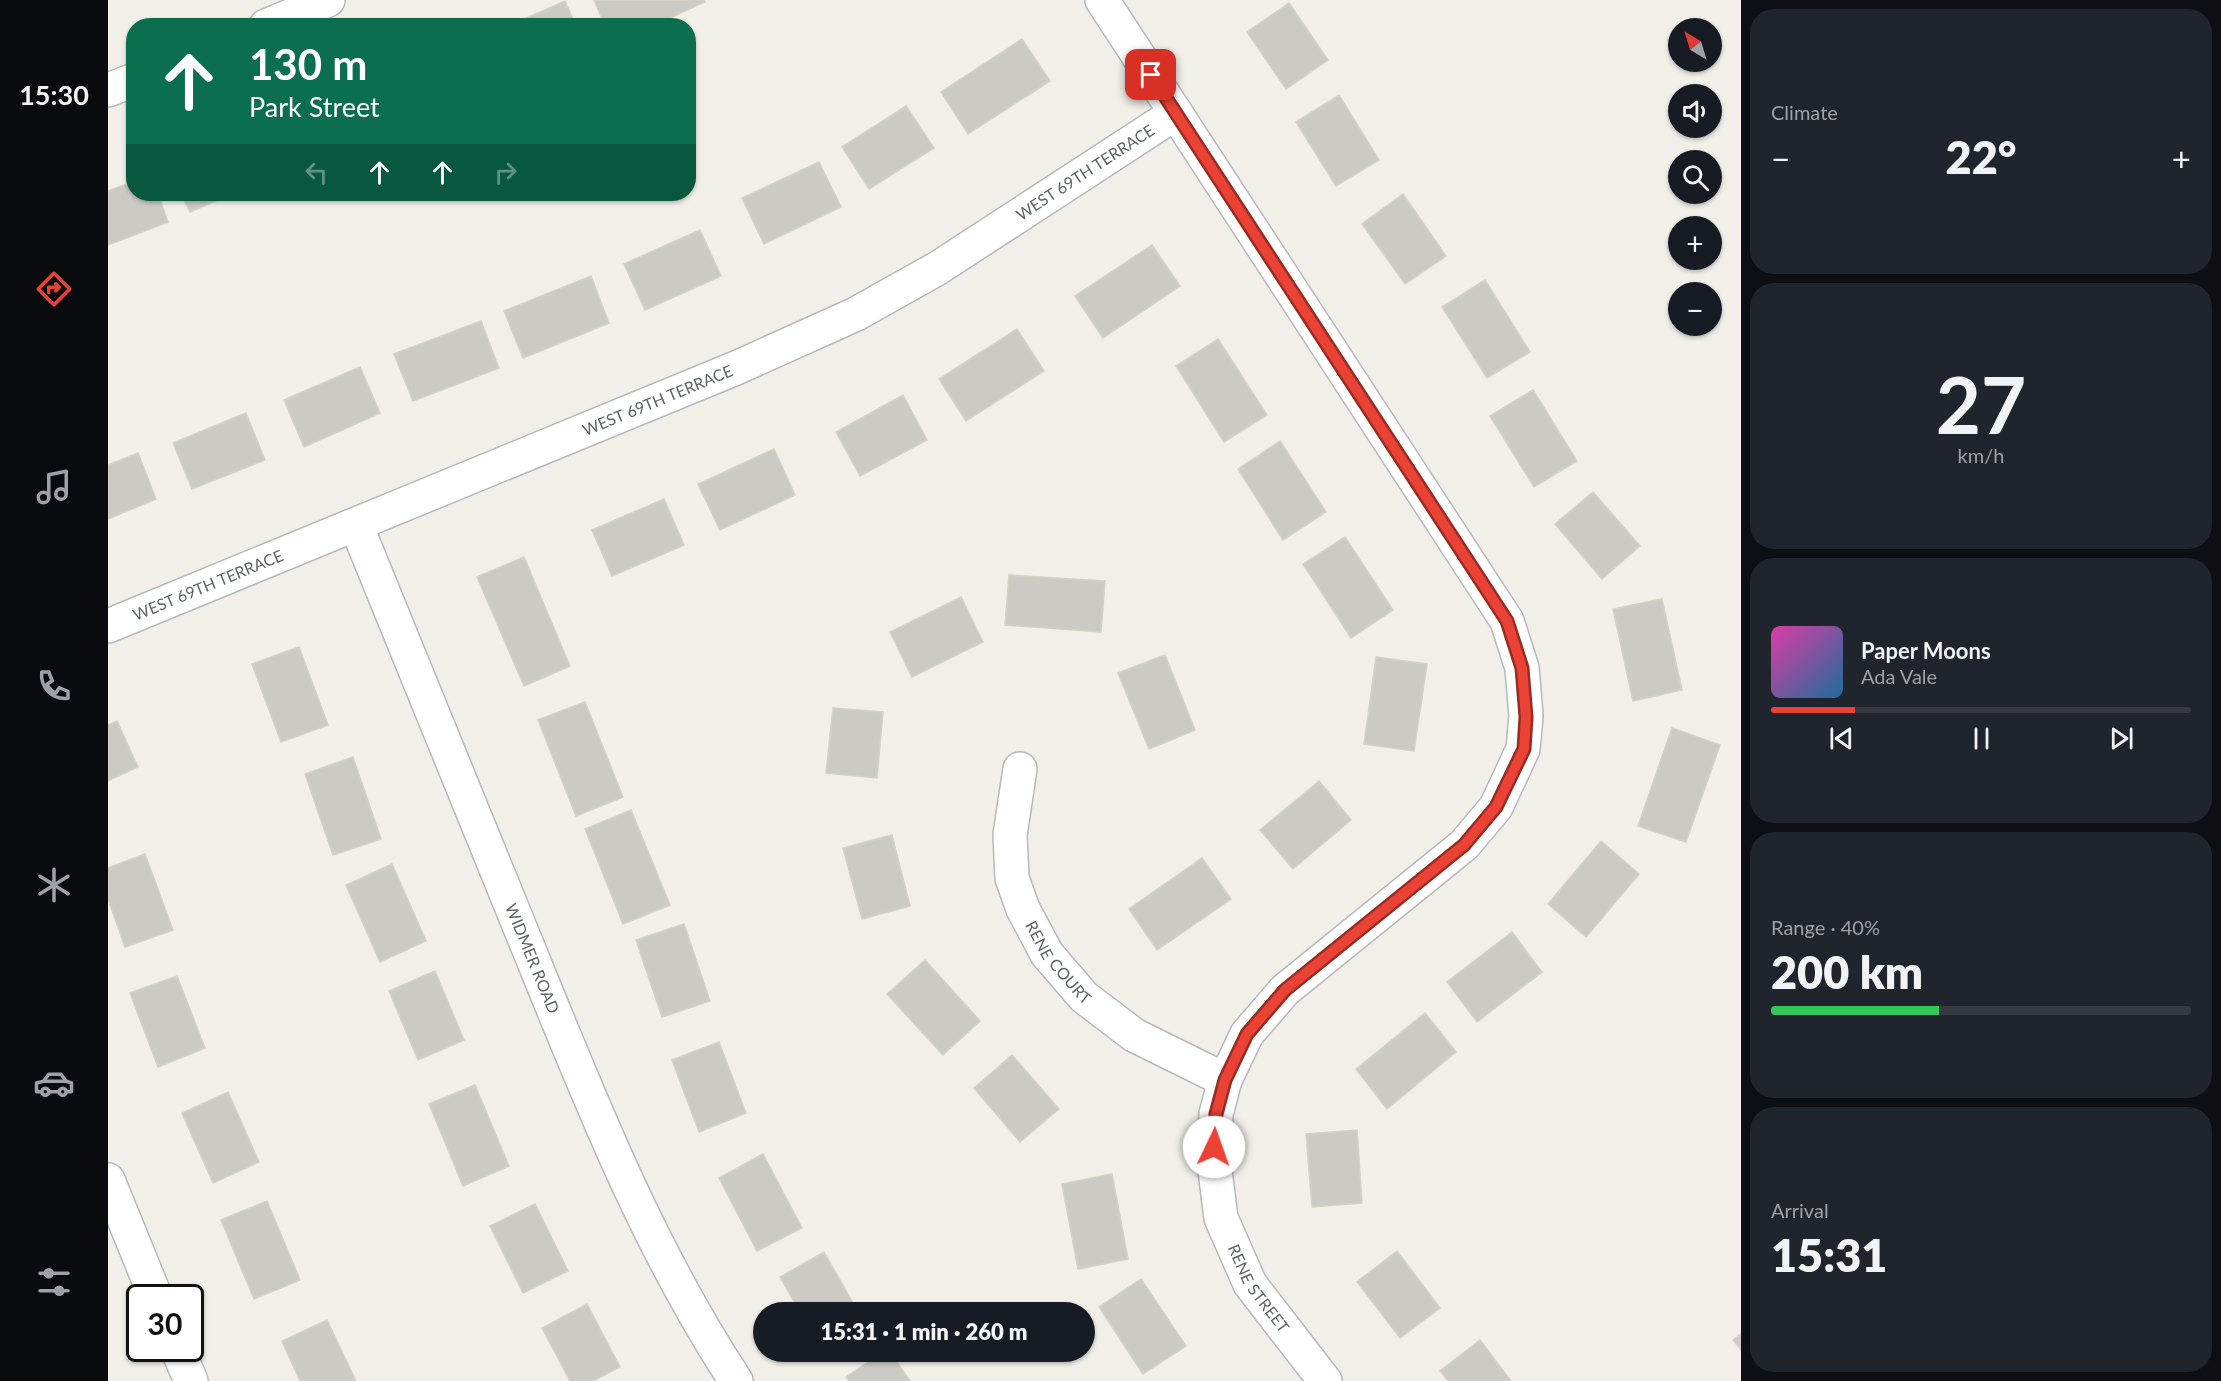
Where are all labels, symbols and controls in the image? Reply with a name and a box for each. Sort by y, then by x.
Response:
north arrow [1668,18,1722,72]
map controls [1668,18,1722,336]
text: 130 m [249,39,367,89]
icon: ahead [150,42,228,120]
pin [1125,49,1176,100]
icon: arrive [1134,58,1167,91]
text: 15:30 [19,78,89,111]
button: sound [1668,84,1722,138]
text: Park Street [249,90,380,123]
text: Climate [1771,100,1838,124]
street label: WEST 69TH TERRACE [1012,120,1157,224]
text: 22° [1946,130,2016,184]
text: − [1771,138,1790,178]
text: + [2172,138,2191,178]
button: search [1668,150,1722,204]
icon: left [300,156,333,189]
icon: ahead [363,156,396,189]
icon: ahead [426,156,459,189]
icon: right [489,156,522,189]
button: + [1668,216,1722,270]
icon: directions [33,268,75,310]
button: − [1668,282,1722,336]
text: 27 [1936,357,2026,451]
street label: WEST 69TH TERRACE [579,360,735,439]
text: km/h [1958,443,2004,467]
icon: music [33,466,75,508]
street label: WEST 69TH TERRACE [130,545,286,624]
text: Paper Moons [1861,637,1991,664]
text: Ada Vale [1861,664,1937,688]
icon: phone [33,665,75,707]
icon: previous [1825,722,1858,755]
icon: pause [1965,722,1998,755]
icon: next [2105,722,2138,755]
icon: climate [33,864,75,906]
street label: WIDMER ROAD [502,901,564,1016]
text: Range · 40% [1771,915,1880,939]
street label: RENE COURT [1022,917,1095,1008]
text: 200 km [1771,945,1923,999]
icon: car [33,1062,75,1104]
position arrow [1182,1115,1246,1179]
text: Arrival [1771,1198,1829,1222]
text: 15:31 [1771,1228,1887,1282]
street label: RENE STREET [1225,1241,1294,1336]
icon: filters [33,1261,75,1303]
speed limit sign: 30 [126,1284,204,1362]
text: 15:31 · 1 min · 260 m [821,1318,1027,1345]

